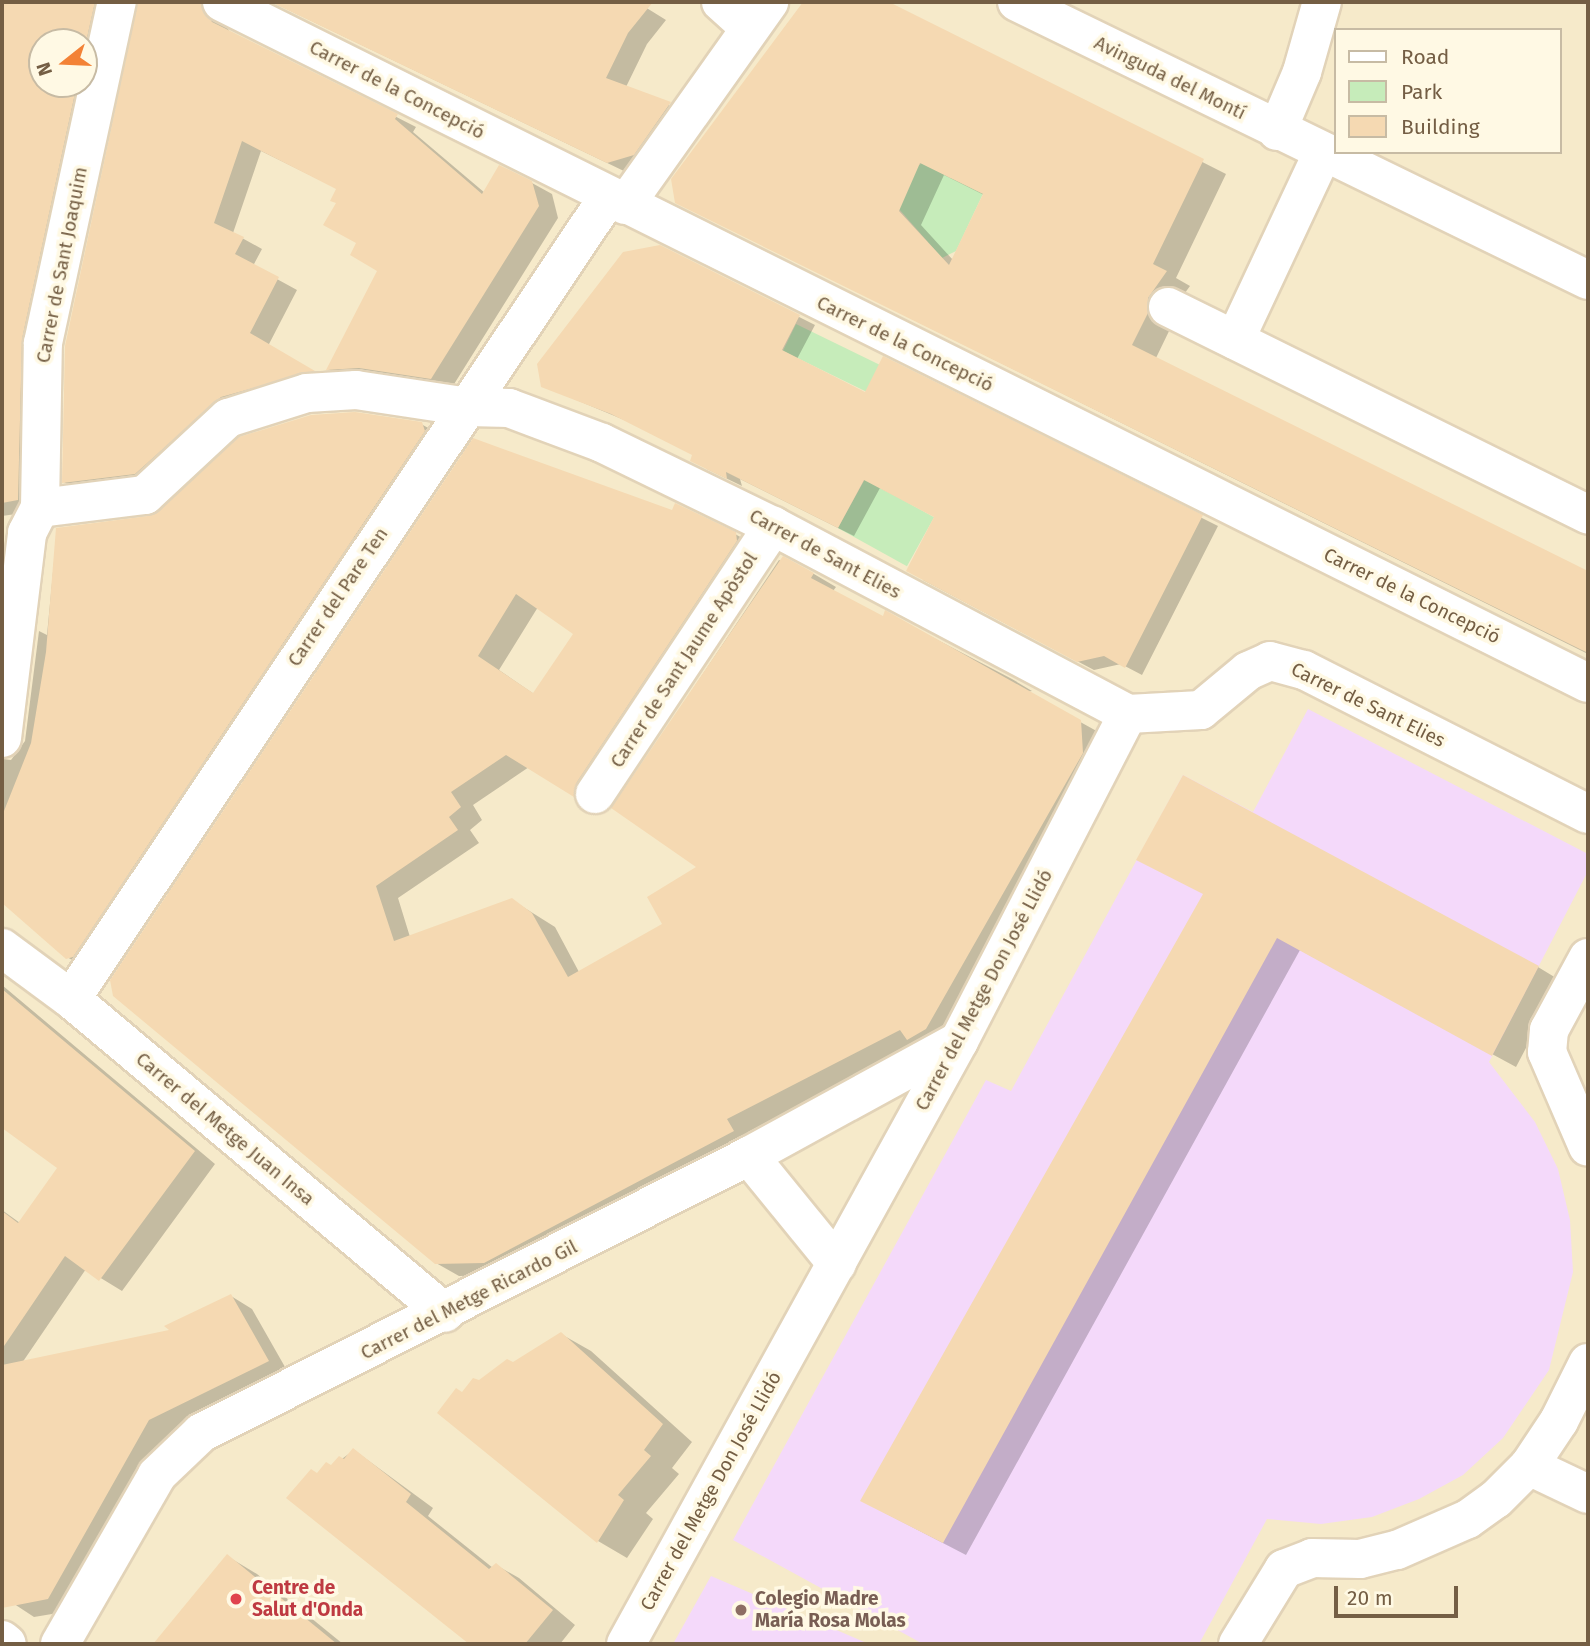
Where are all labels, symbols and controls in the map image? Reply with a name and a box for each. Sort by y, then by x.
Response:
north arrow [28,28,98,98]
legend [1334,28,1562,154]
street label: Avinguda del Montí [1091,31,1249,125]
street label: Carrer de la Concepció [306,36,488,144]
text: Road [1401,44,1449,70]
text: N [32,59,57,79]
text: Park [1401,79,1442,105]
text: Building [1401,114,1480,140]
street label: Carrer de Sant Joaquim [32,165,92,365]
street label: Carrer de la Concepció [813,291,997,397]
street label: Carrer de Sant Elies [745,504,905,604]
street label: Carrer del Pare Ten [283,523,393,671]
street label: Carrer de la Concepció [1320,543,1504,649]
street label: Carrer de Sant Jaume Apòstol [606,548,762,772]
street label: Carrer de Sant Elies [1287,658,1449,752]
street label: Carrer del Metge Don José Llidó [911,866,1057,1114]
street label: Carrer del Metge Juan Insa [131,1048,319,1210]
street label: Carrer del Metge Ricardo Gil [357,1235,581,1365]
street label: Carrer del Metge Don José Llidó [636,1367,786,1615]
scale bar [1338,1572,1462,1616]
place label: Centre de Salut d'Onda [252,1577,363,1621]
text: 20 m [1347,1585,1393,1611]
place label: Colegio Madre María Rosa Molas [755,1588,906,1632]
marker: Centre de Salut d'Onda [226,1589,246,1609]
marker: Colegio Madre María Rosa Molas [733,1602,749,1618]

